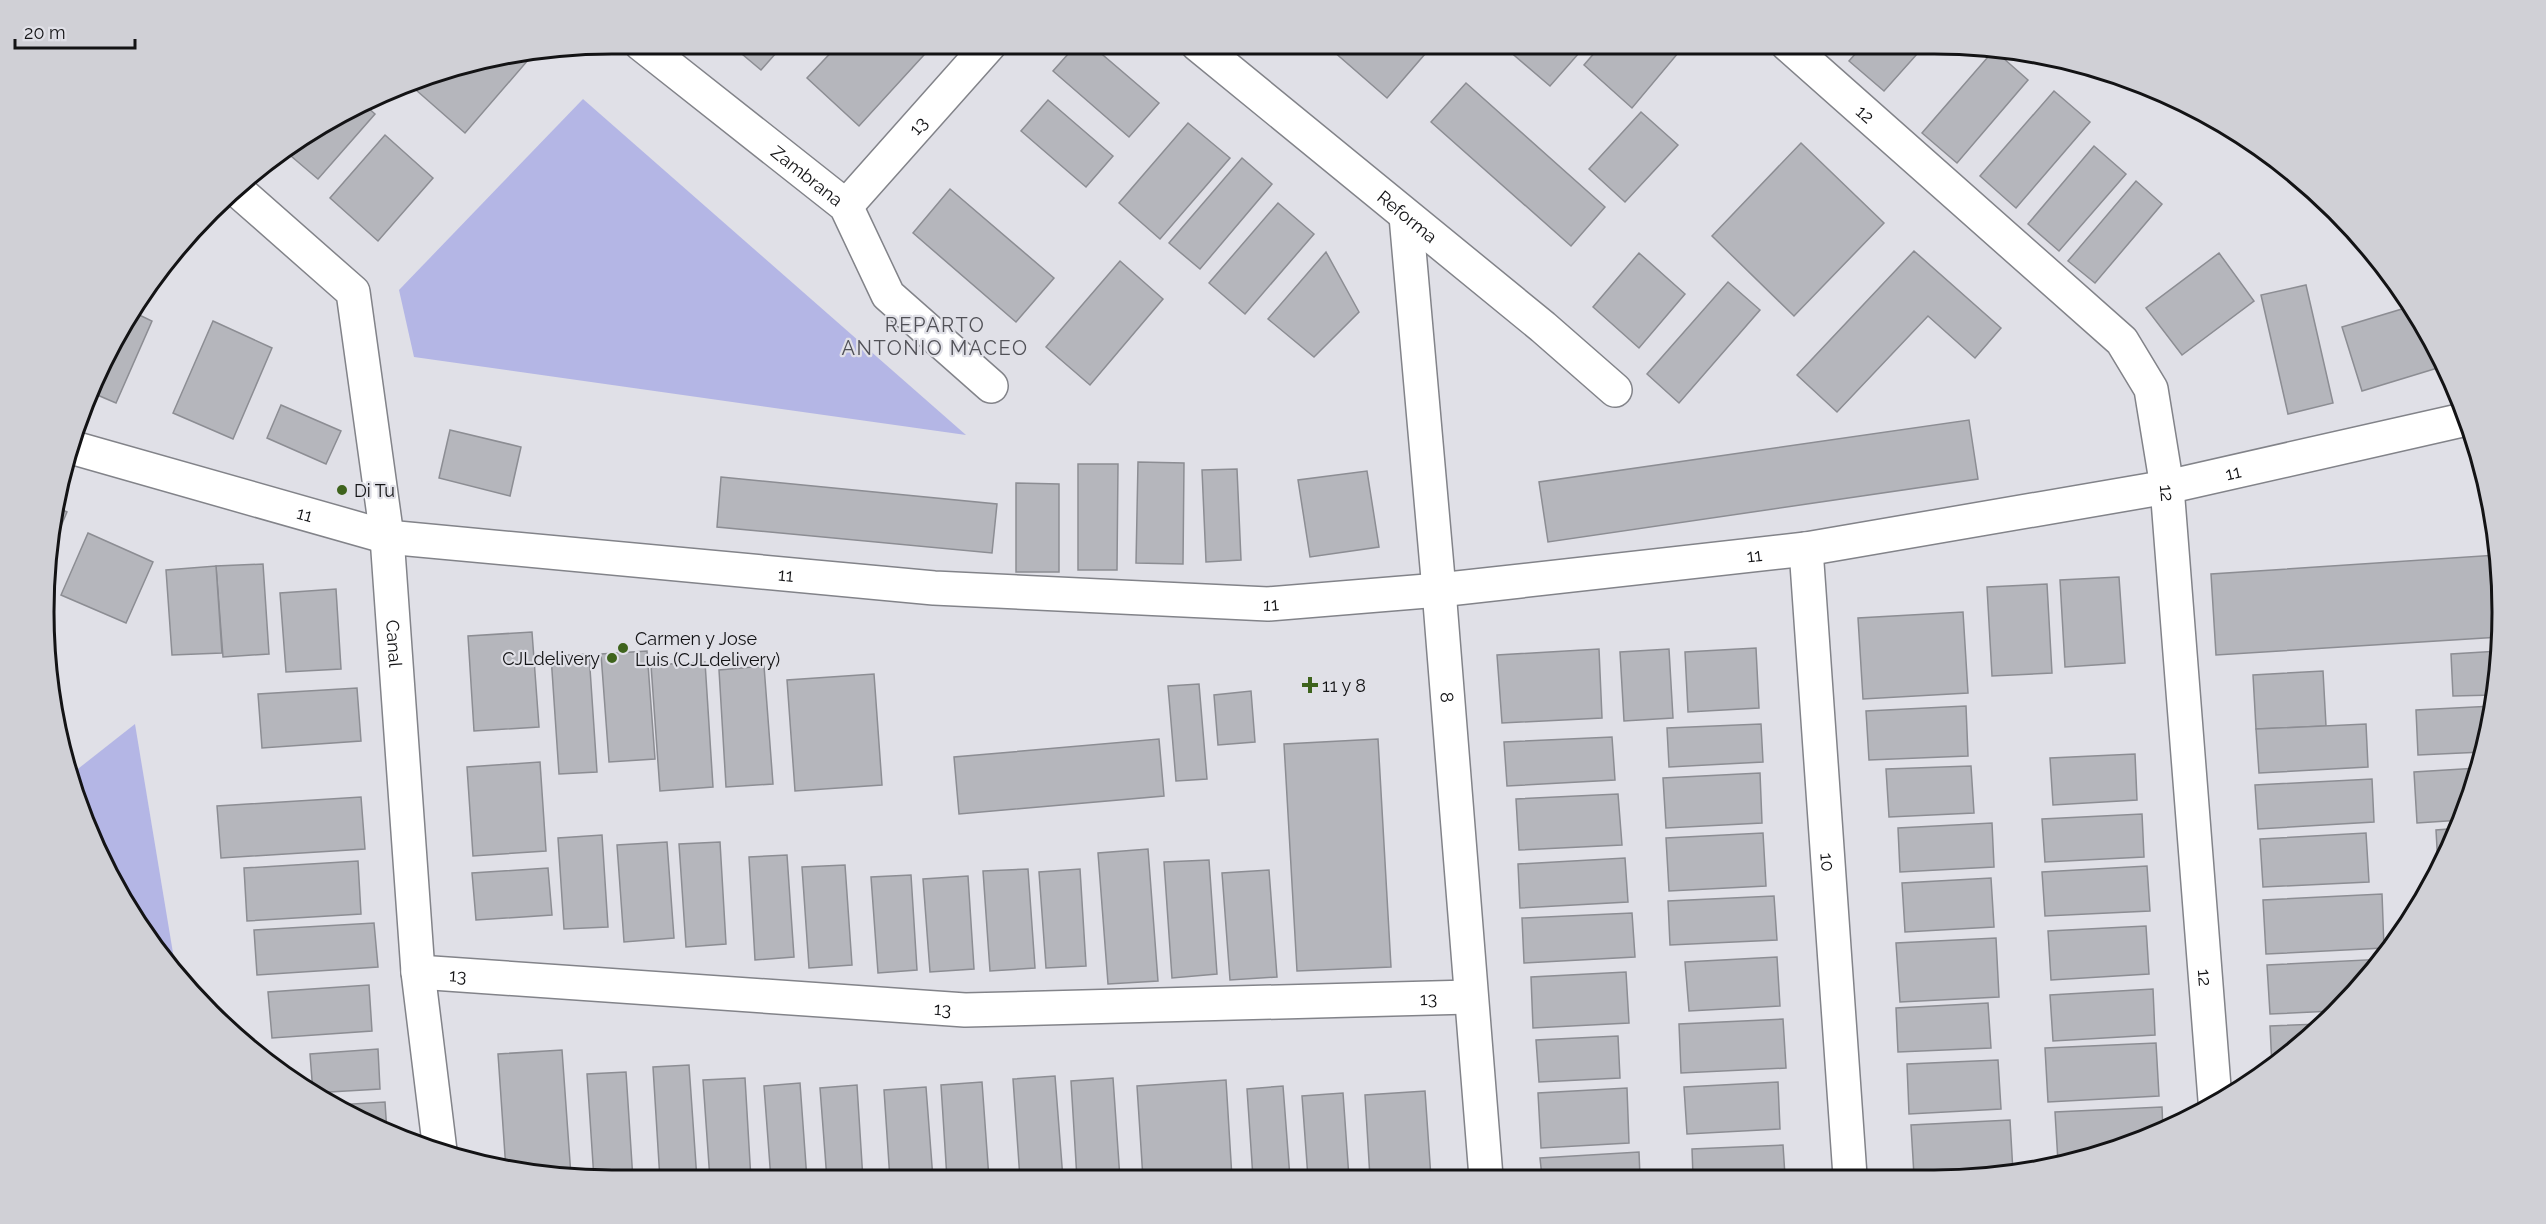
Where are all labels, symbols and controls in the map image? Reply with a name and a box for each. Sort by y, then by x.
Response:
scale bar [15,12,135,50]
text: 20 m [24,22,66,43]
street label: 12 [1852,100,1879,127]
street label: 13 [904,112,931,139]
street label: Zambrana [767,141,847,210]
street label: Reforma [1373,186,1442,247]
district label: REPARTO ANTONIO MACEO [842,313,1028,360]
street label: 11 [2223,460,2243,484]
place label: Di Tu [354,480,395,501]
marker: Di Tu [335,483,349,497]
street label: 12 [2156,484,2179,502]
street label: 11 [295,501,315,526]
street label: 11 [1745,543,1763,566]
street label: 11 [777,563,795,585]
street label: 11 [1263,593,1280,615]
street label: Canal [382,619,407,668]
place label: Carmen y Jose Luis (CJLdelivery) [635,628,780,670]
marker: Carmen y Jose Luis (CJLdelivery) [616,641,630,655]
place label: CJLdelivery [502,648,600,669]
marker: CJLdelivery [605,651,619,665]
place label: 11 y 8 [1322,675,1366,696]
marker: 11 y 8 [1303,678,1317,692]
street label: 8 [1437,691,1458,703]
street label: 10 [1817,852,1839,872]
street label: 13 [449,964,467,986]
street label: 12 [2194,968,2217,987]
street label: 13 [1420,987,1437,1009]
street label: 13 [933,997,952,1020]

